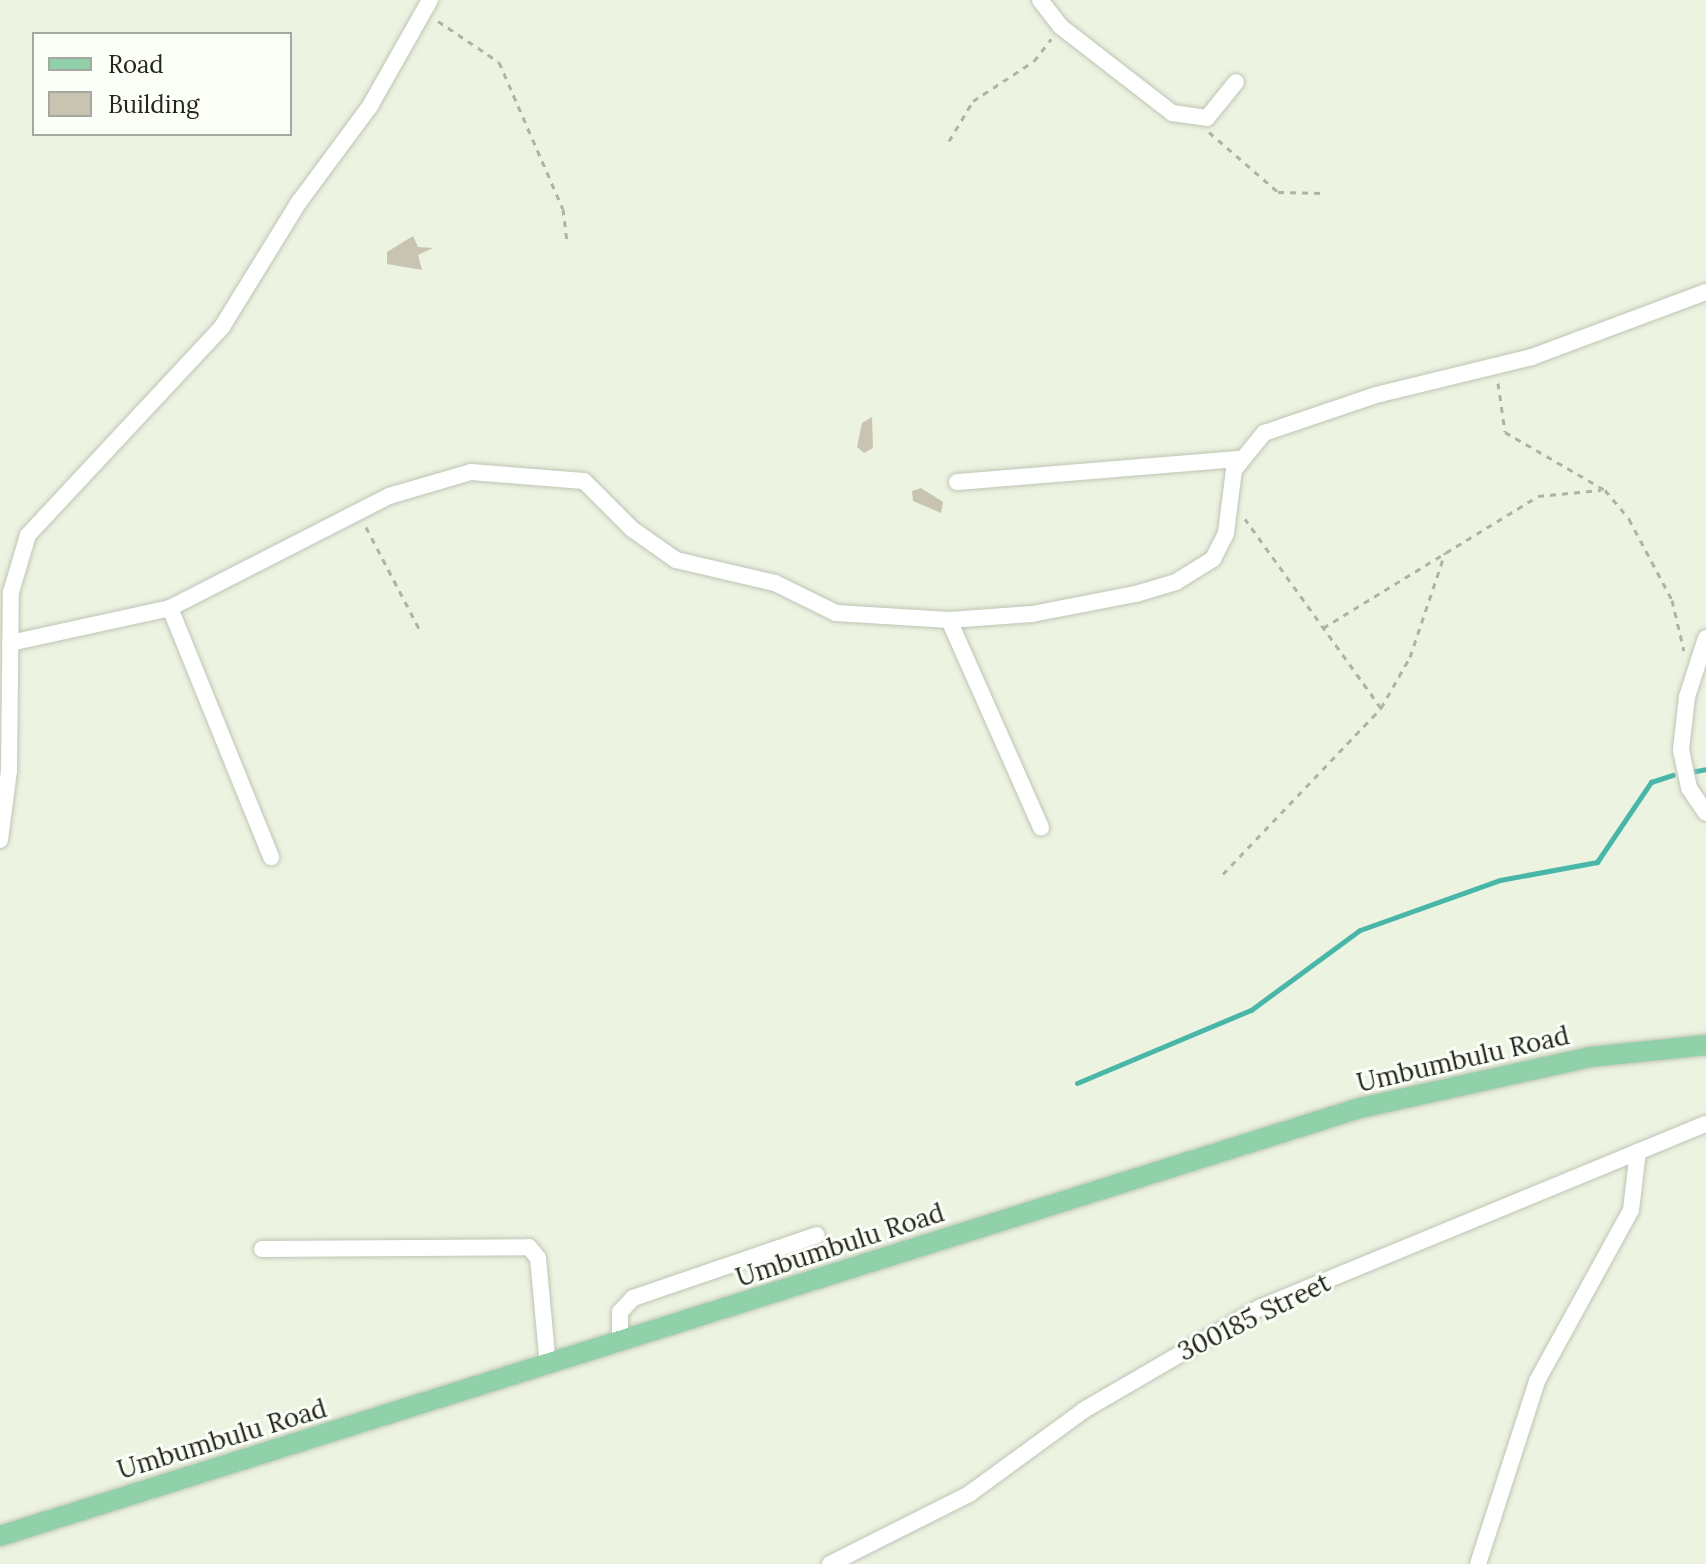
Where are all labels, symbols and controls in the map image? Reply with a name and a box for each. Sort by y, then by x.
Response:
legend [32,32,292,136]
text: Road [108,49,164,80]
text: Building [108,89,199,120]
street label: Umbumbulu Road [1354,1019,1572,1099]
street label: Umbumbulu Road [732,1197,948,1293]
street label: 300185 Street [1173,1267,1335,1367]
street label: Umbumbulu Road [114,1392,330,1486]

